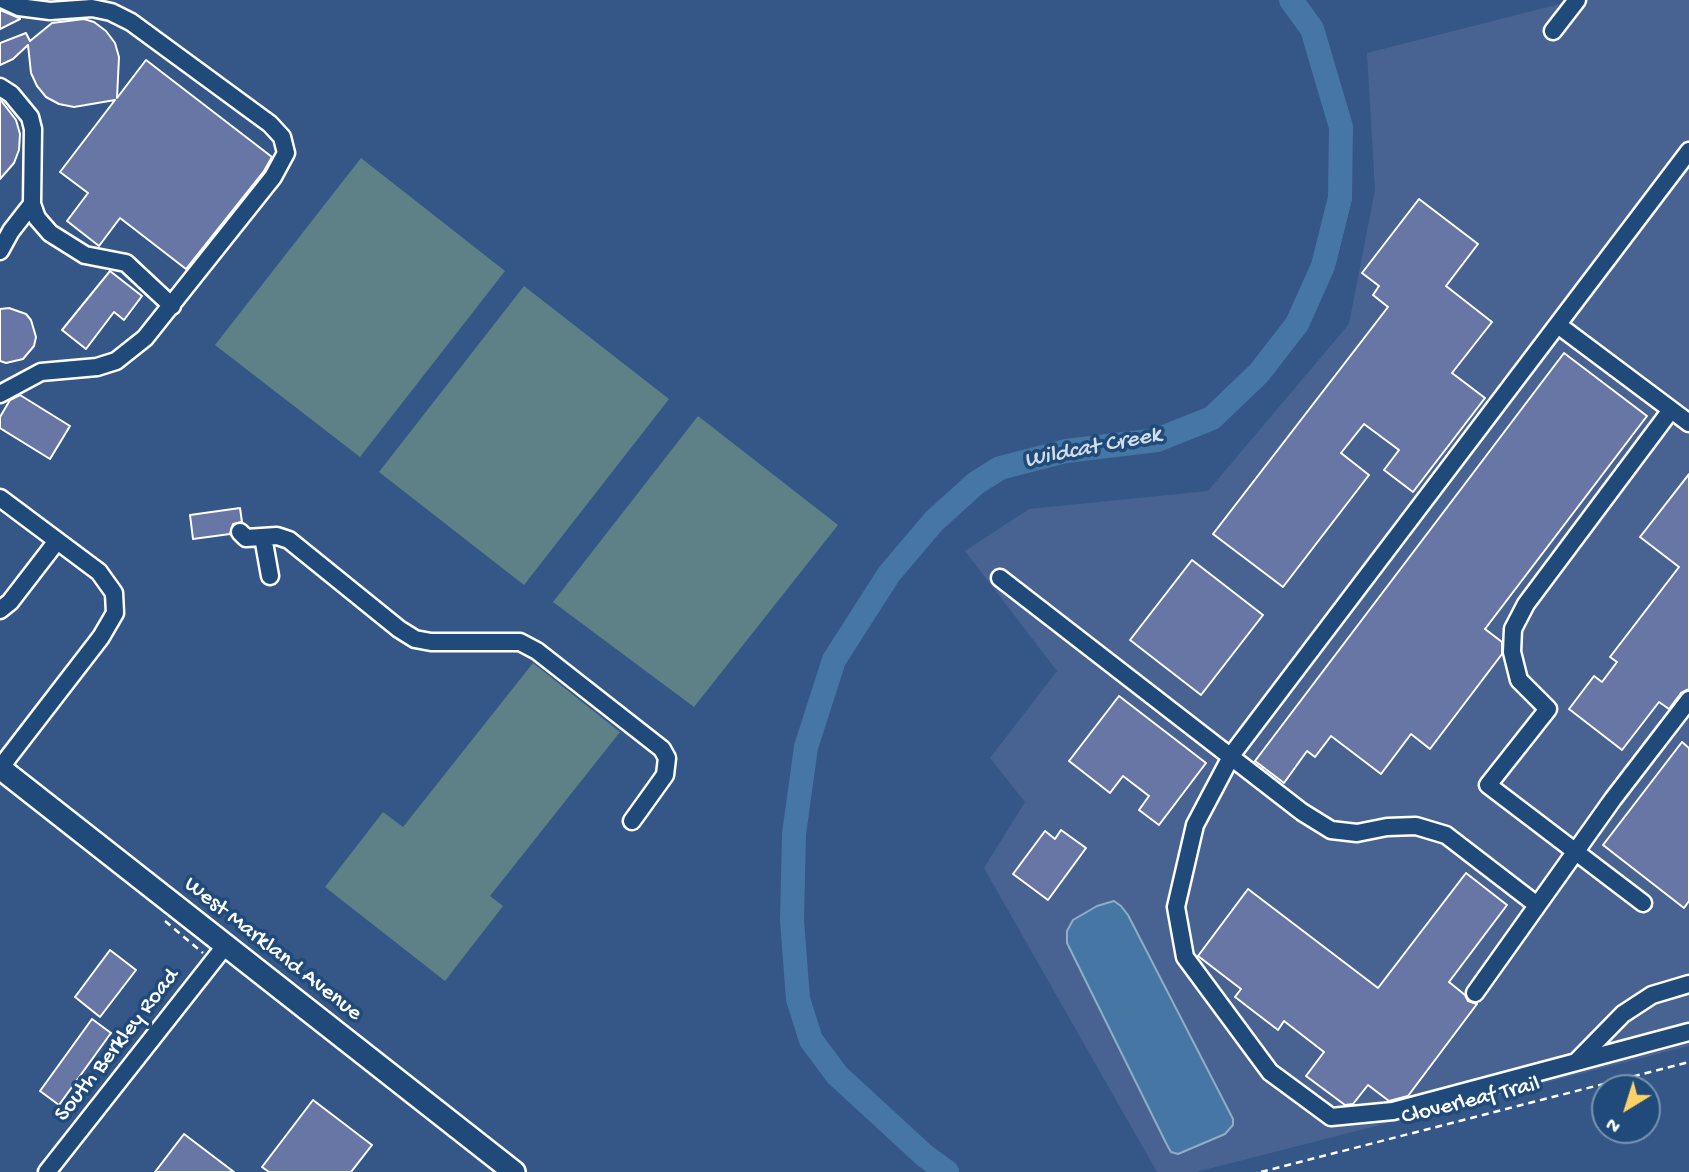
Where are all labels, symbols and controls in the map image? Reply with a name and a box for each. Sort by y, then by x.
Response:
water label: Wildcat Creek [1022,422,1164,476]
street label: West Markland Avenue [177,872,367,1028]
street label: South Berkley Road [50,964,186,1128]
street label: Cloverleaf Trail [1399,1071,1543,1133]
north arrow [1591,1074,1661,1144]
text: N [1602,1111,1626,1137]

